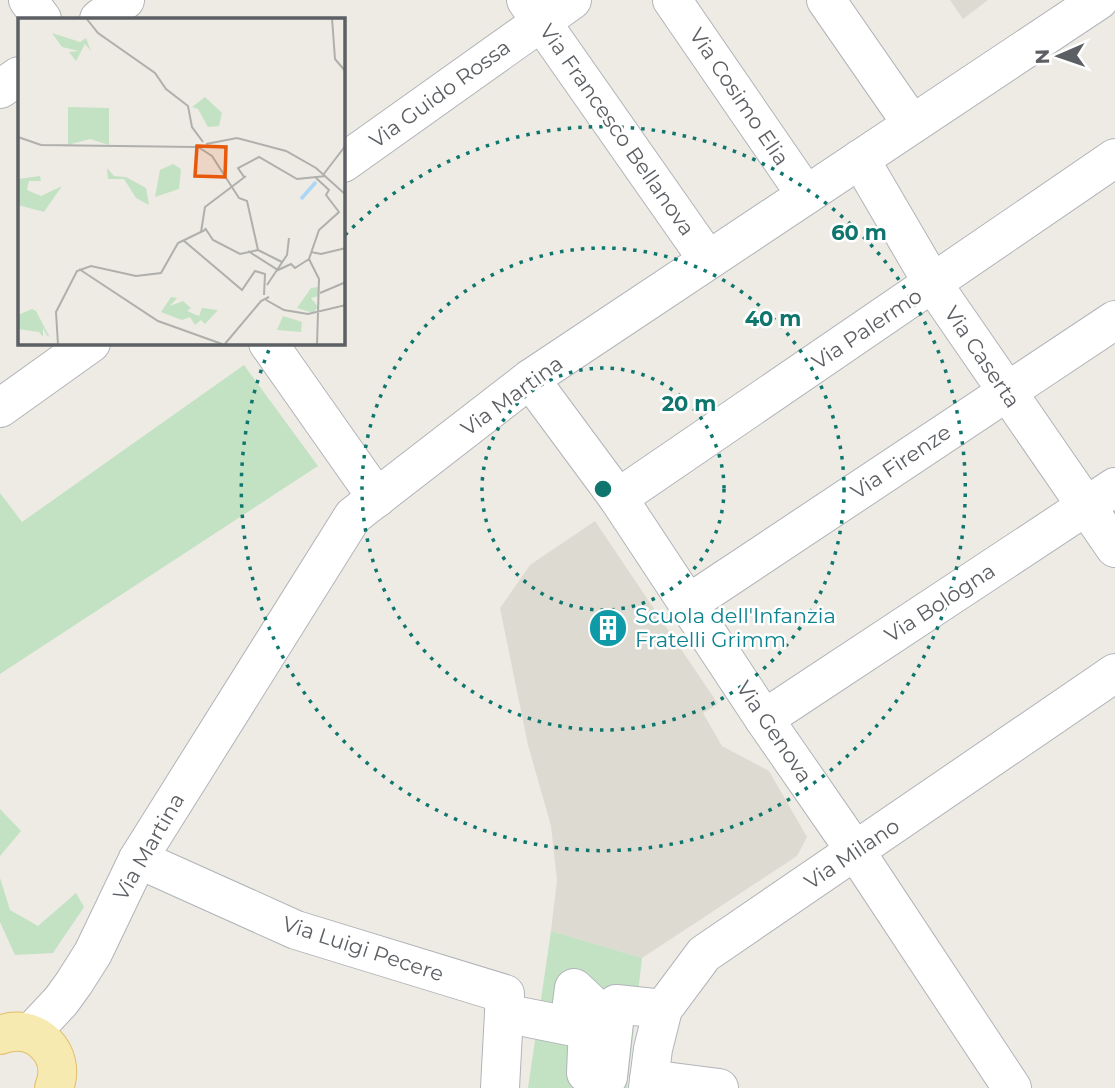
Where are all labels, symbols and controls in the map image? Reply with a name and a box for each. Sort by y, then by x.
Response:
inset map [18,18,345,345]
street label: Via Francesco Bellanova [535,19,700,240]
north arrow [1024,21,1094,91]
street label: Via Cosimo Elia [684,23,795,170]
street label: Via Guido Rossa [364,34,515,153]
text: N [1031,48,1054,65]
text: 60 m [831,220,887,245]
street label: Via Palermo [807,283,926,374]
street label: Via Caserta [939,301,1026,412]
text: 40 m [745,306,801,331]
street label: Via Martina [456,350,568,441]
text: 20 m [662,391,716,416]
street label: Via Firenze [846,419,955,504]
centre of rings [591,477,615,501]
street label: Via Bologna [880,558,1000,648]
place label: Scuola dell'Infanzia Fratelli Grimm [635,603,836,652]
building icon: Scuola dell'Infanzia Fratelli Grimm [587,607,629,649]
street label: Via Genova [731,676,818,787]
street label: Via Martina [108,789,189,905]
street label: Via Milano [800,813,904,894]
street label: Via Luigi Pecere [279,911,447,986]

